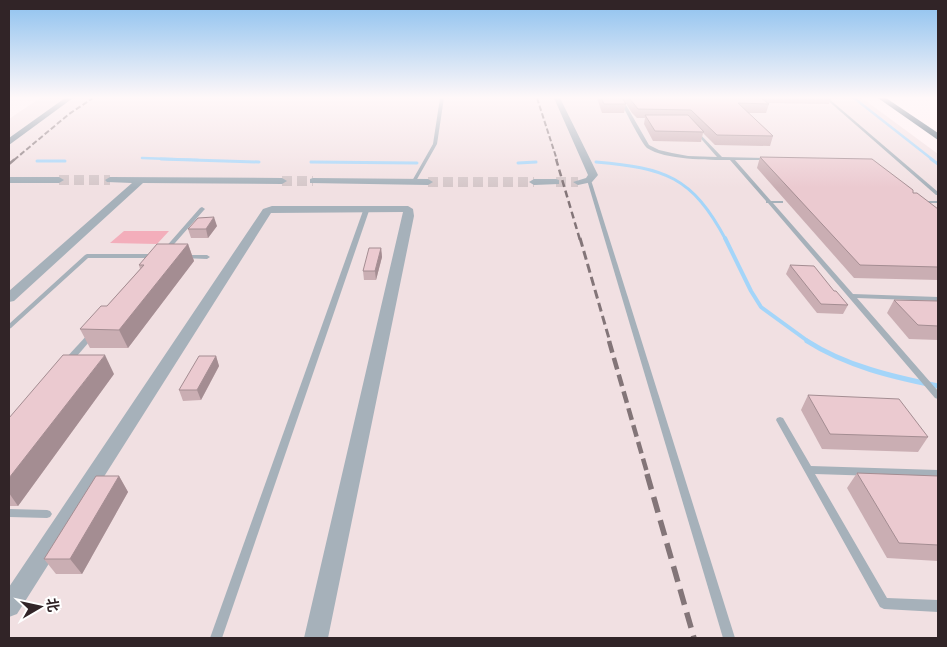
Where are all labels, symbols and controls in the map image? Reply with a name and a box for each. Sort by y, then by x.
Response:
north arrow [15,582,65,632]
text: 北 [41,597,63,614]

